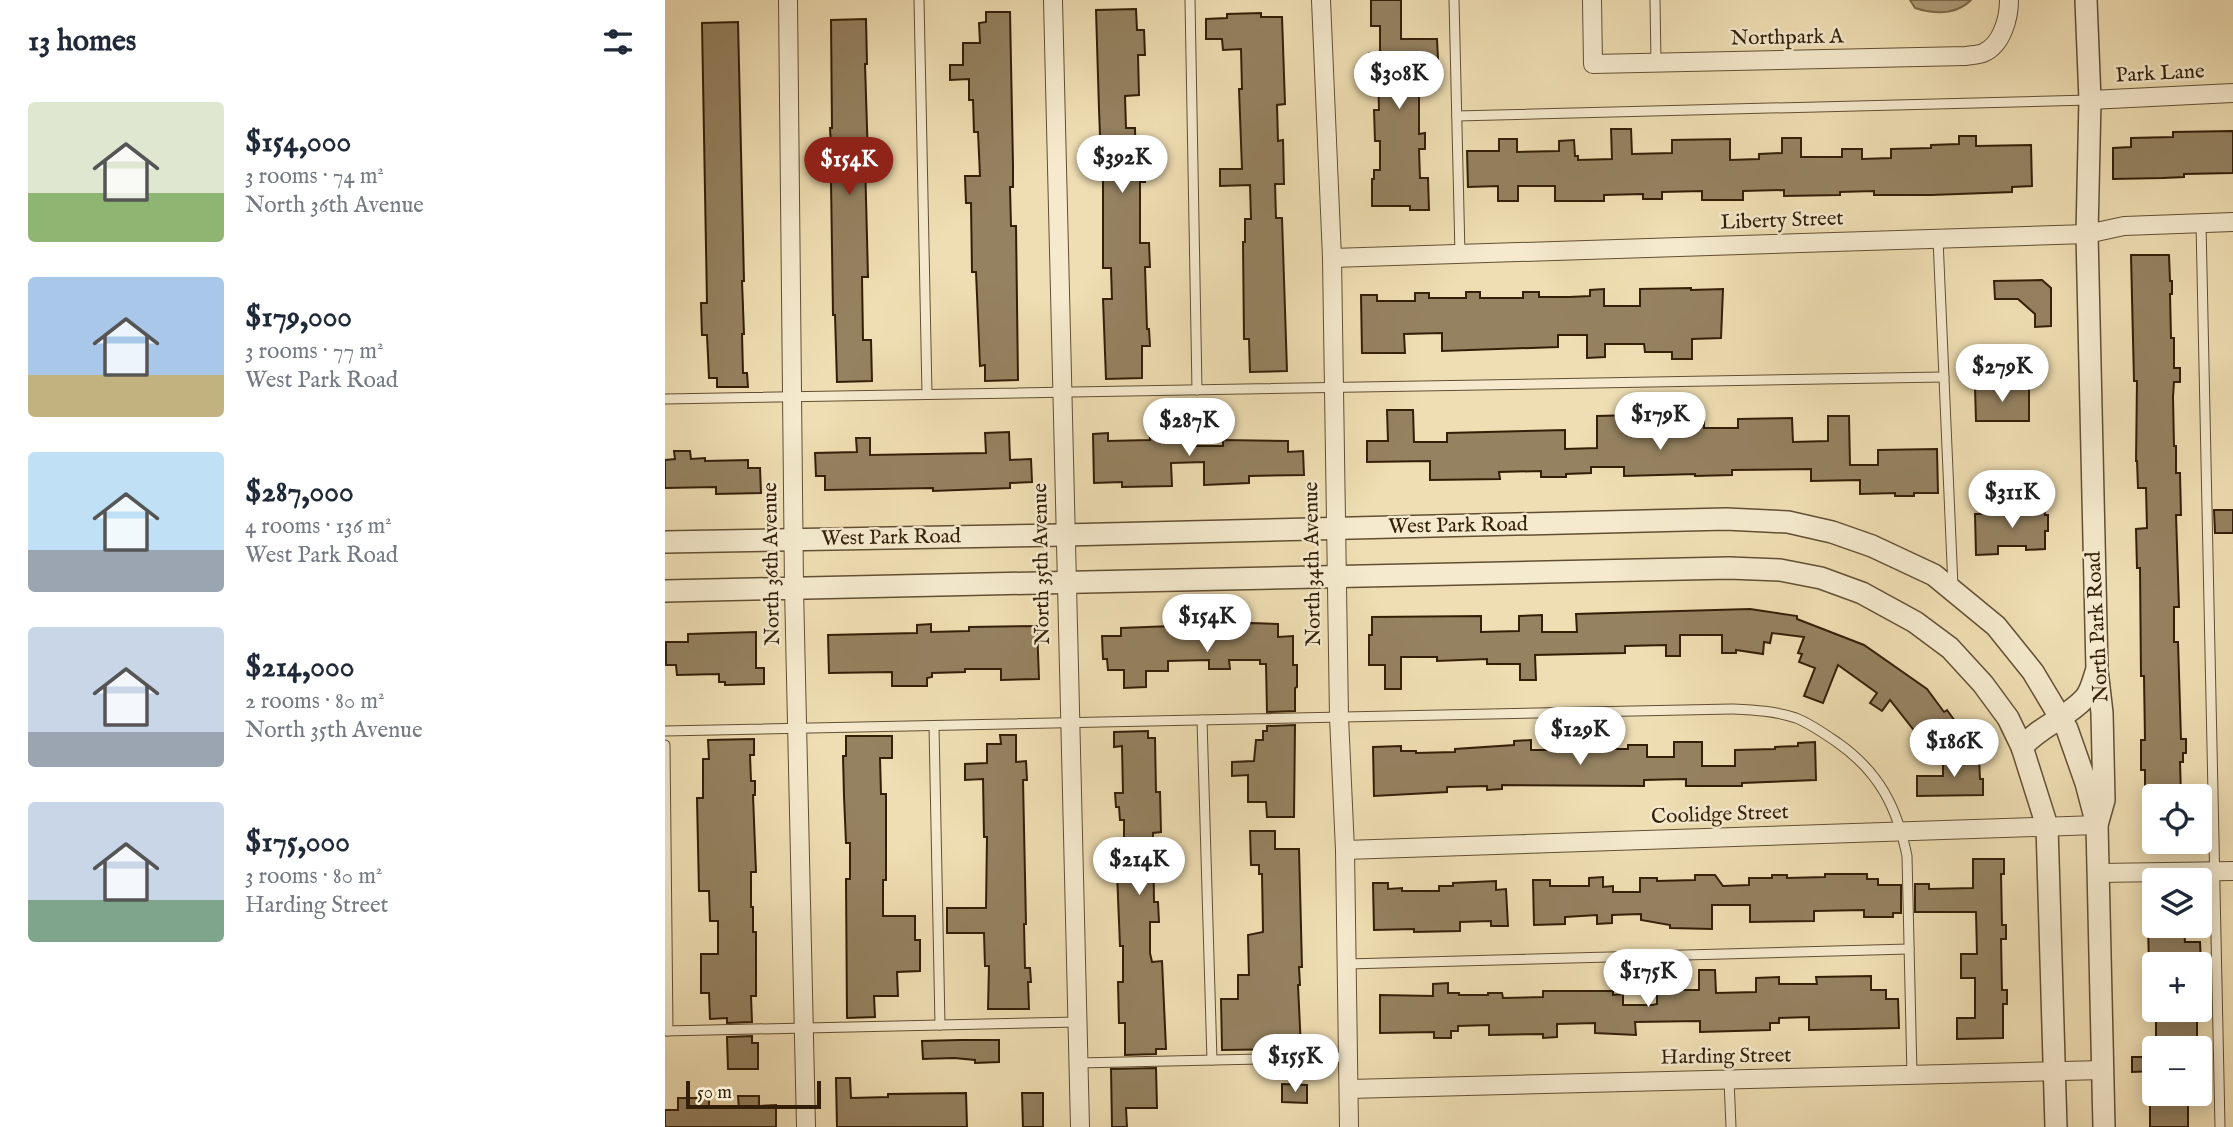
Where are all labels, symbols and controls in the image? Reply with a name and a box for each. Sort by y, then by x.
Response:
text: 13 homes [28,23,136,61]
icon: filters [599,23,637,61]
street label: Northpark A [1730,24,1845,52]
pin: $308K [1350,52,1448,111]
street label: Park Lane [2115,58,2206,90]
text: $308K [1370,59,1428,88]
text: $154,000 [245,124,351,162]
icon: home [84,130,168,214]
pin: $392K [1073,136,1171,195]
pin: $154K [800,138,898,197]
text: $392K [1093,143,1151,172]
text: $154K [820,145,878,174]
text: 3 rooms · 74 m² [245,162,384,191]
text: North 36th Avenue [245,191,424,220]
street label: Liberty Street [1720,205,1844,237]
text: $179,000 [245,299,352,337]
icon: home [84,305,168,389]
text: 3 rooms · 77 m² [245,337,384,366]
pin: $279K [1953,344,2051,404]
text: $279K [1972,352,2032,381]
text: West Park Road [245,366,398,395]
pin: $179K [1611,392,1709,452]
pin: $287K [1140,398,1238,458]
text: $179K [1631,400,1689,429]
text: $287K [1159,406,1219,435]
pin: $311K [1963,470,2061,530]
text: $287,000 [245,474,354,512]
text: $311K [1984,478,2040,507]
icon: home [84,480,168,564]
street label: North 34th Avenue [1298,481,1328,647]
street label: North 36th Avenue [757,482,787,646]
street label: North 35th Avenue [1027,482,1057,645]
street label: West Park Road [1388,511,1529,541]
text: 4 rooms · 136 m² [245,512,392,541]
street label: West Park Road [821,523,962,553]
text: West Park Road [245,541,398,570]
street label: North Park Road [2081,550,2115,703]
pin: $154K [1158,594,1256,654]
text: $154K [1178,602,1236,631]
text: $214,000 [245,649,355,687]
icon: home [84,655,168,739]
text: 2 rooms · 80 m² [245,687,385,716]
pin: $129K [1531,708,1629,767]
text: $129K [1551,715,1609,744]
text: North 35th Avenue [245,716,423,745]
pin: $186K [1905,720,2003,779]
text: $186K [1926,727,1982,756]
map controls [2142,784,2212,1106]
button: locate [2142,784,2212,854]
street label: Coolidge Street [1651,799,1789,831]
text: $175,000 [245,824,350,862]
icon: home [84,830,168,914]
pin: $214K [1090,838,1188,897]
text: $214K [1109,845,1169,874]
text: 3 rooms · 80 m² [245,862,382,891]
button: layers [2142,868,2212,938]
text: Harding Street [245,891,388,920]
pin: $175K [1599,950,1697,1009]
button: + [2142,952,2212,1022]
text: $175K [1619,957,1677,986]
pin: $155K [1246,1034,1344,1094]
button: − [2142,1036,2212,1106]
text: $155K [1268,1042,1322,1071]
street label: Harding Street [1660,1042,1792,1072]
scale bar [686,1078,821,1110]
text: 50 m [697,1081,732,1105]

